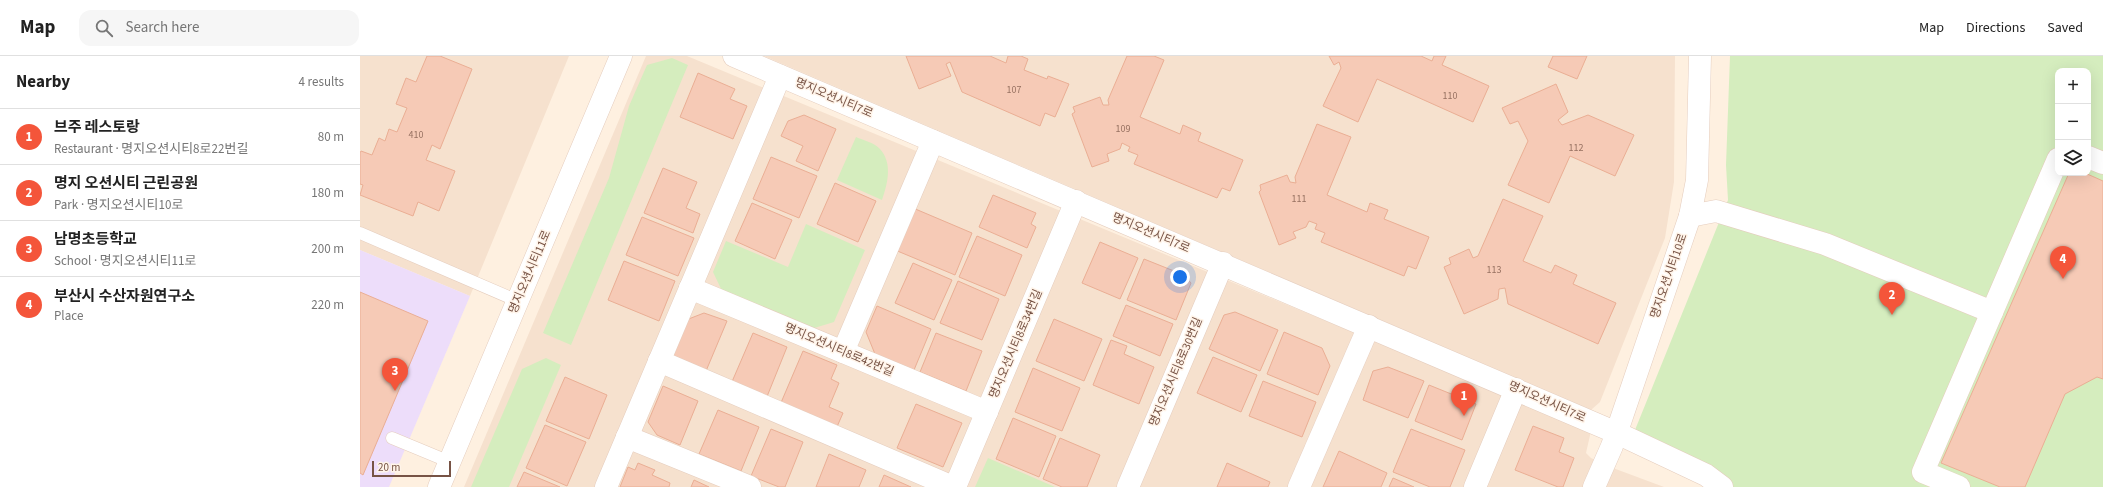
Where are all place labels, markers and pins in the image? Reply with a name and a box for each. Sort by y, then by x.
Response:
pin: 4 [2050,246,2076,279]
pin: 2 [1879,282,1905,315]
pin: 3 [382,358,408,391]
pin: 1 [1451,383,1477,416]

